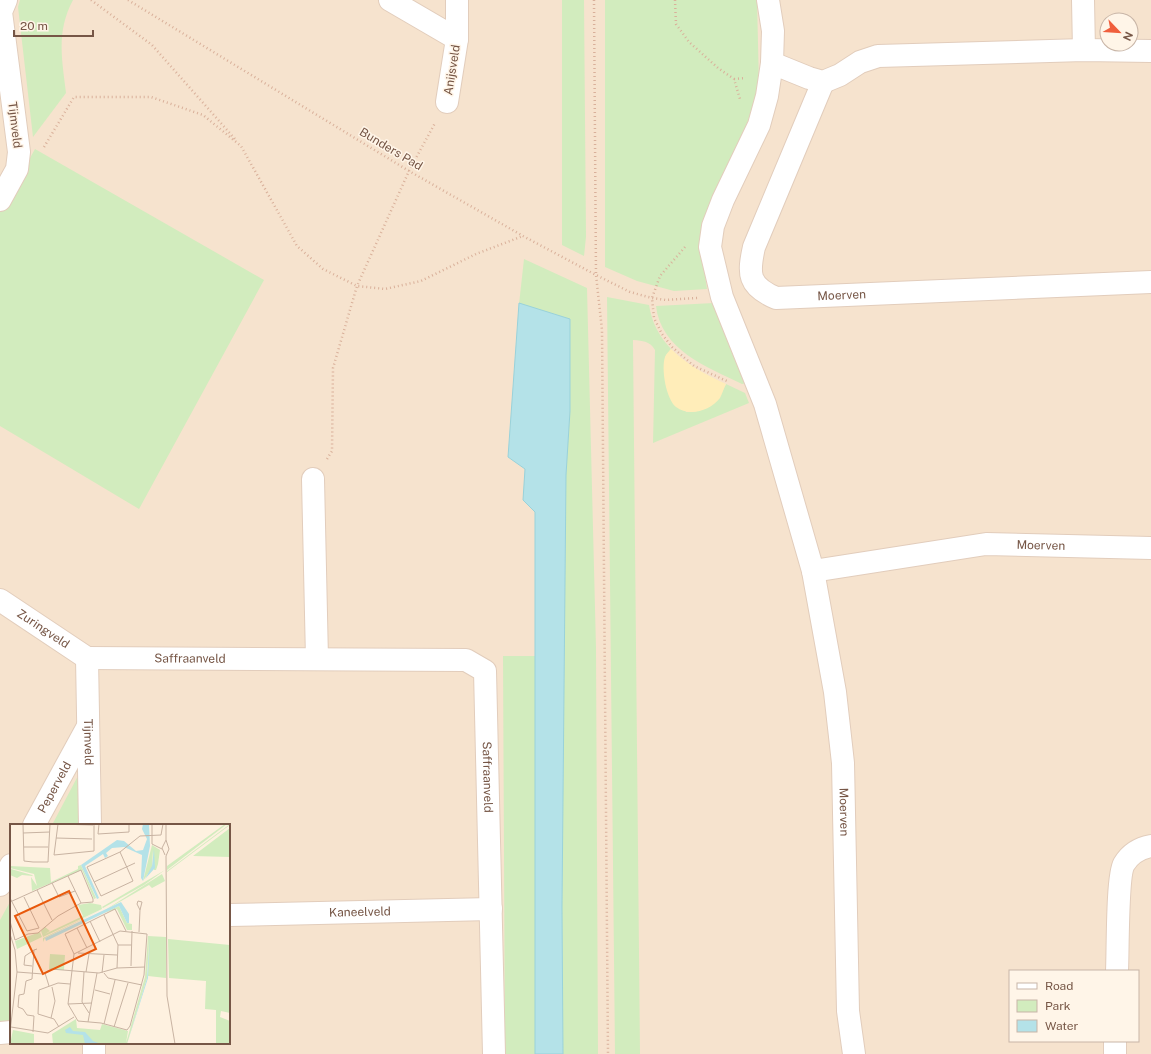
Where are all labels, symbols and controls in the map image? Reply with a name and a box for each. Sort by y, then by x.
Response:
scale bar [14,12,93,38]
north arrow [1099,12,1139,52]
text: 20 m [20,19,48,33]
text: N [1121,30,1135,43]
street label: Anijsveld [441,44,463,96]
street label: Tijmveld [5,101,25,149]
street label: Bunders Pad [357,125,425,173]
street label: Moerven [817,287,866,303]
street label: Moerven [1016,538,1065,553]
street label: Zuringveld [14,606,72,651]
street label: Saffraanveld [154,651,226,666]
street label: Tijmveld [81,718,96,766]
street label: Saffraanveld [480,741,495,813]
street label: Peperveld [35,759,74,815]
street label: Moerven [836,787,851,836]
inset map [10,824,230,1044]
street label: Kaneelveld [329,904,391,920]
legend [1009,970,1139,1042]
text: Road [1045,979,1073,993]
text: Park [1045,999,1071,1013]
text: Water [1045,1019,1079,1033]

